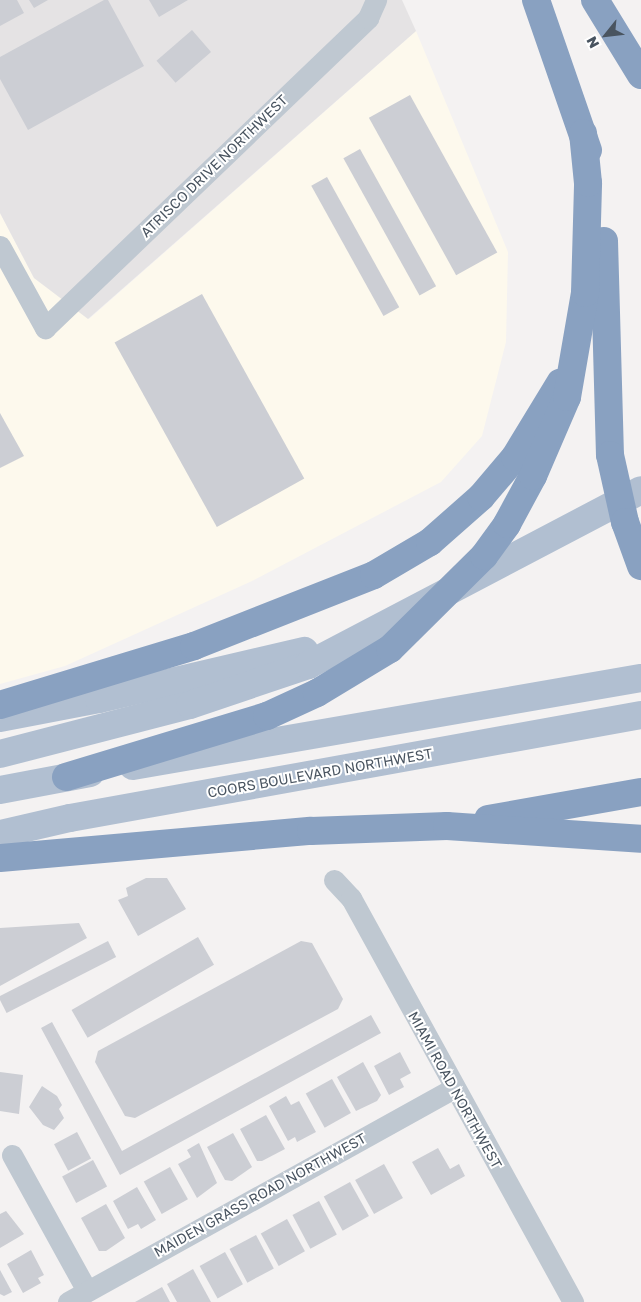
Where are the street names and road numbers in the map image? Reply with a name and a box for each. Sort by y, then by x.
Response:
street label: ATRISCO DRIVE NORTHWEST [137,91,291,241]
street label: COORS BOULEVARD NORTHWEST [206,745,434,801]
street label: MIAMI ROAD NORTHWEST [405,1008,505,1172]
street label: MAIDEN GRASS ROAD NORTHWEST [151,1130,369,1260]

